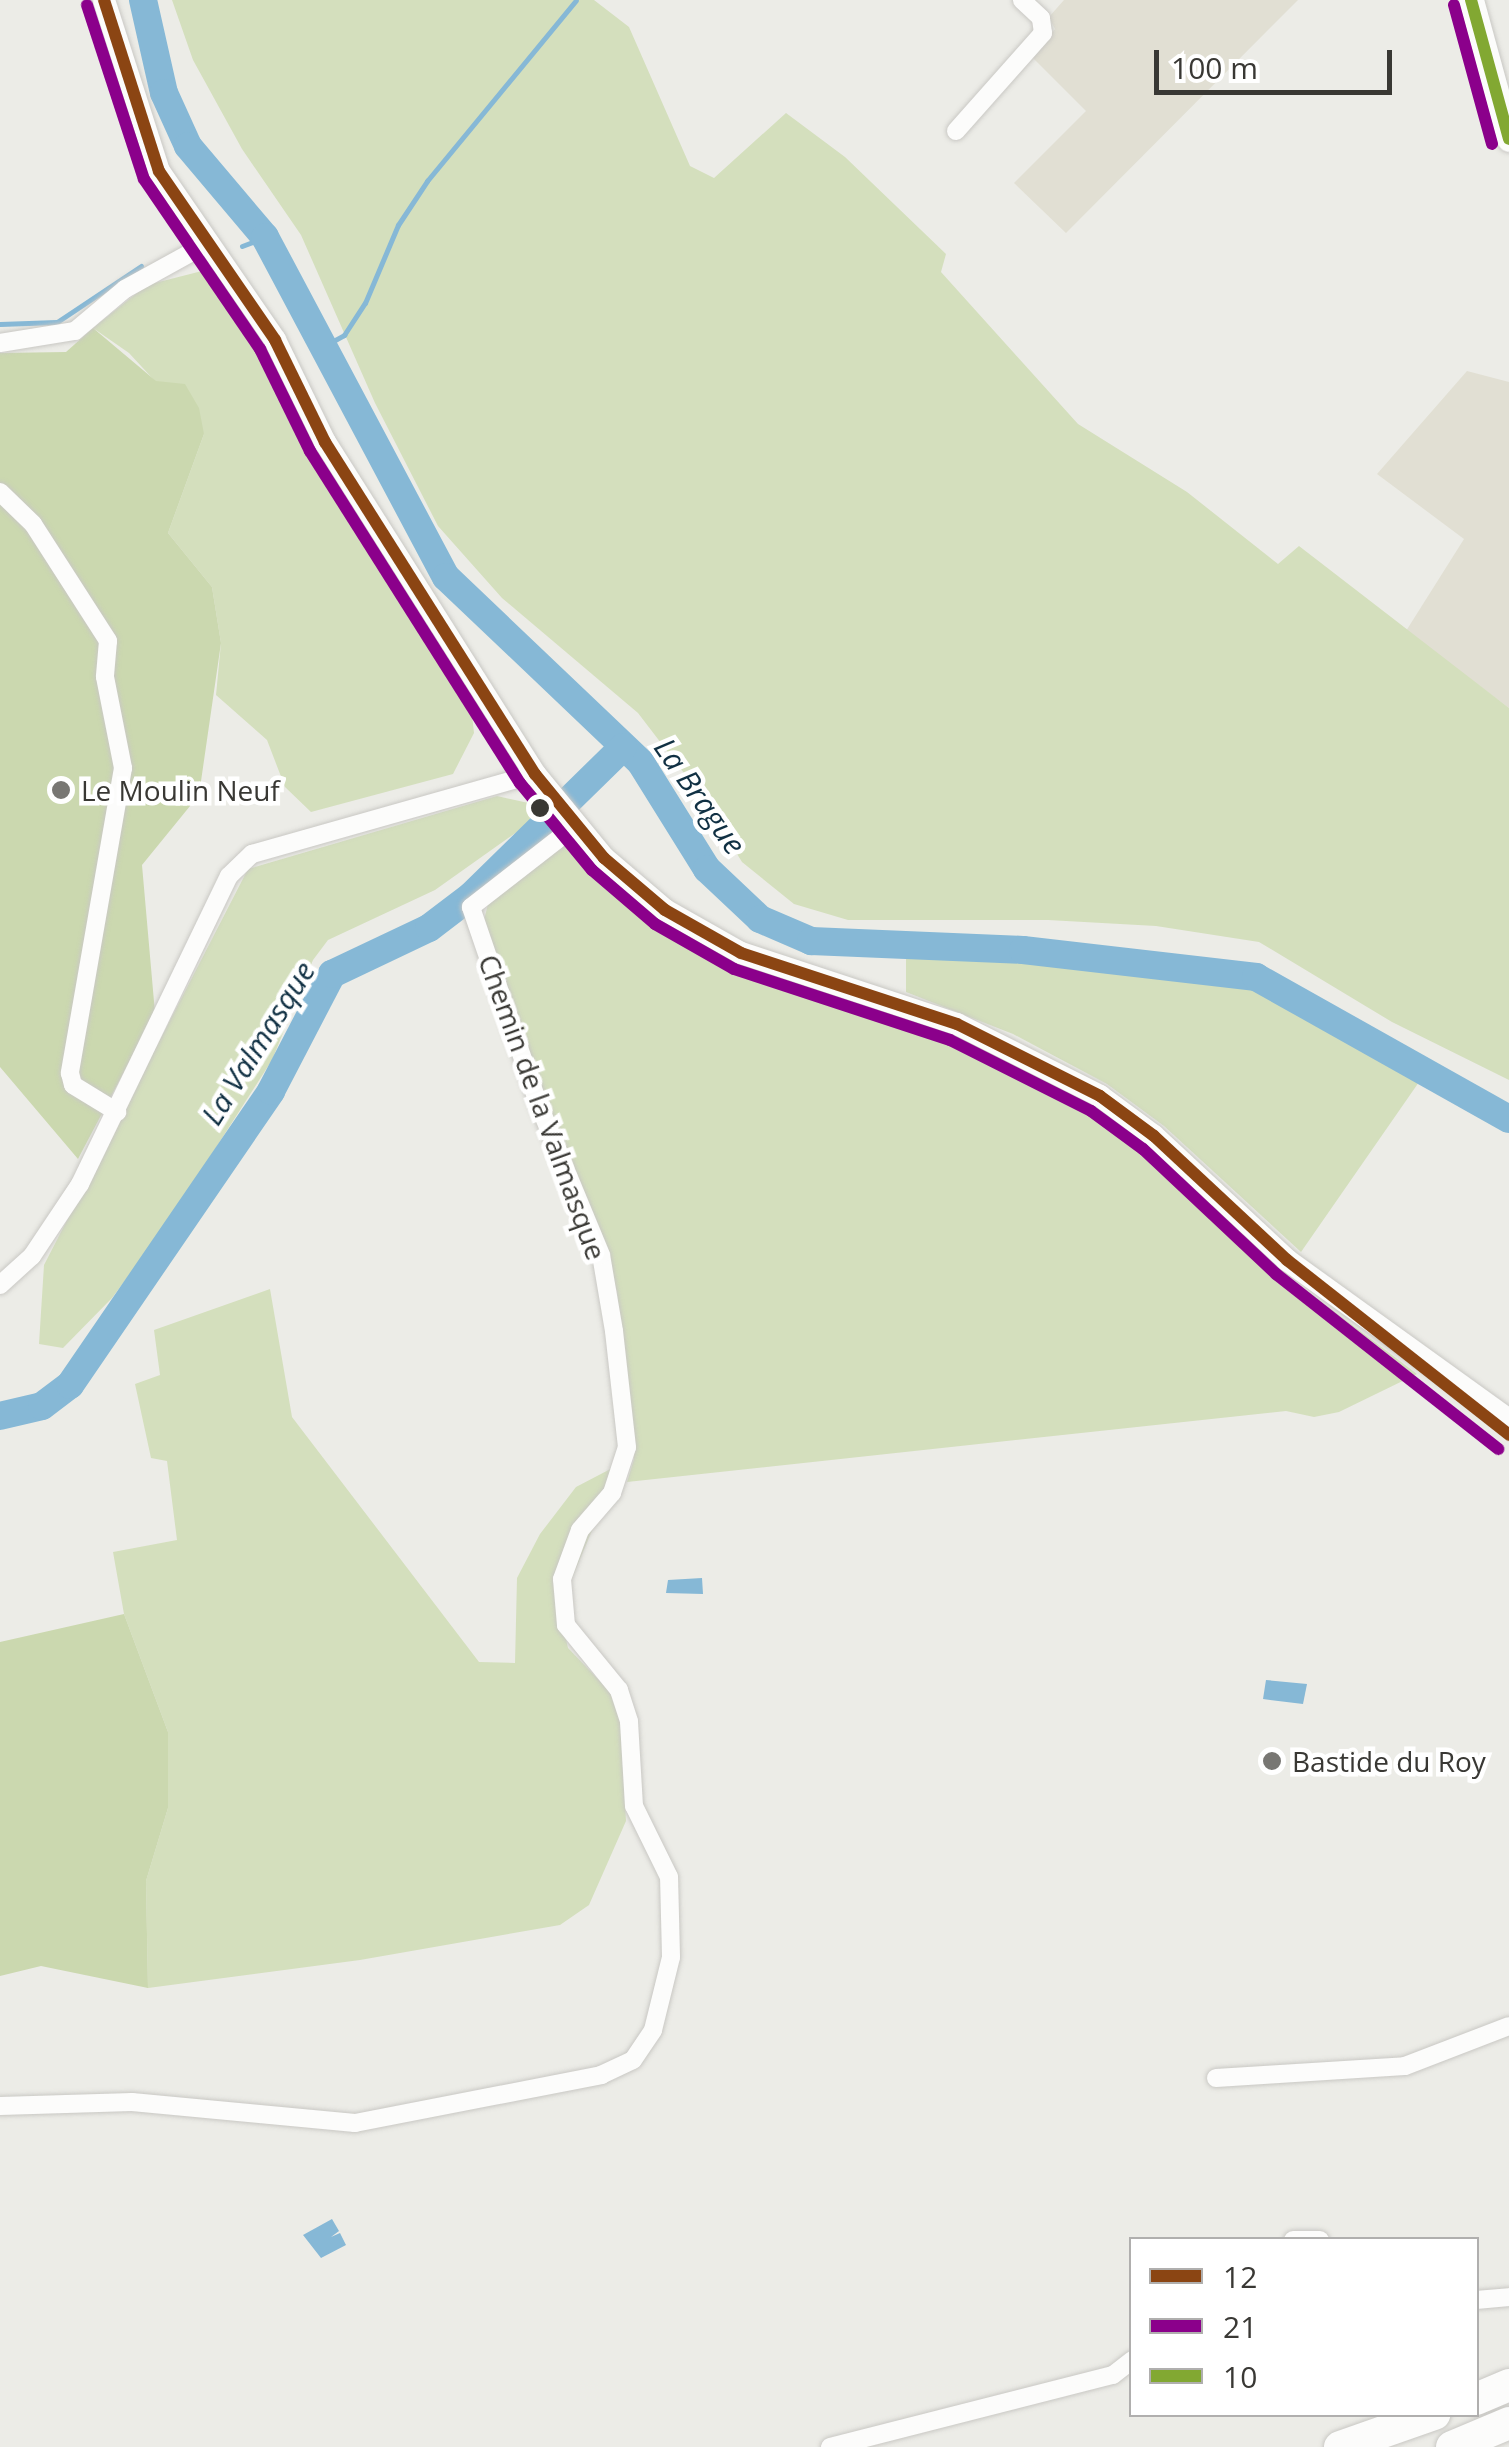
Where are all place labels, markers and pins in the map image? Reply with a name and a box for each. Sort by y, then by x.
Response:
place label: Le Moulin Neuf [81,773,280,807]
marker: Le Moulin Neuf [50,779,72,801]
unlabelled marker [530,798,550,818]
place label: Bastide du Roy [1292,1744,1486,1778]
marker: Bastide du Roy [1261,1750,1283,1772]

